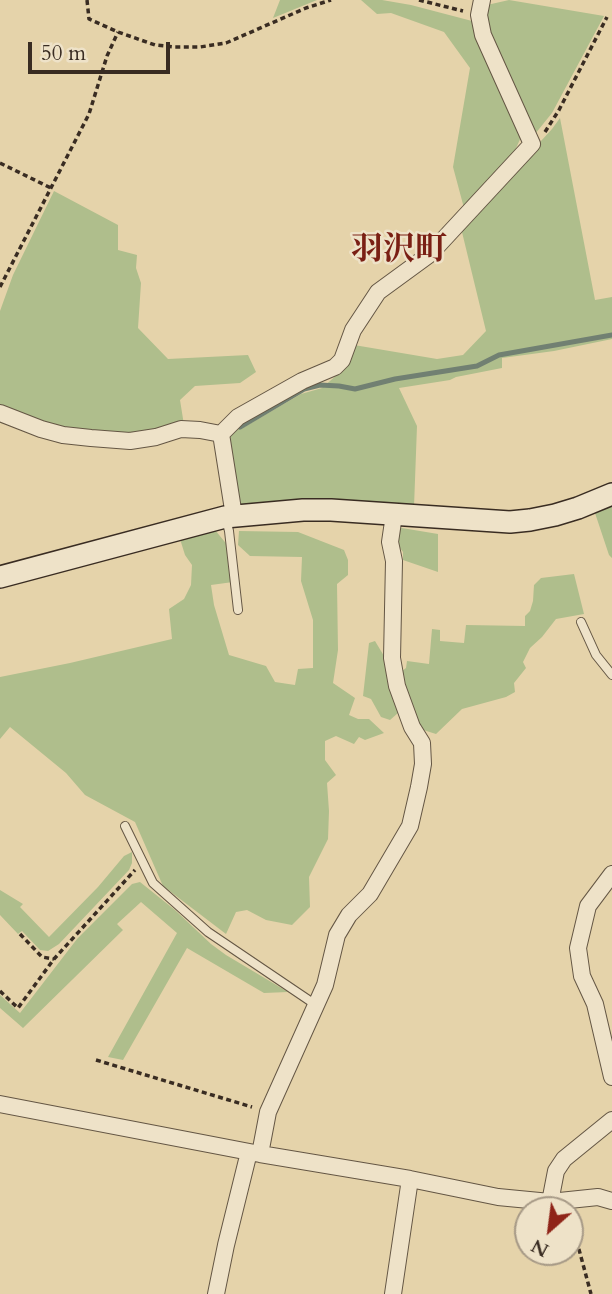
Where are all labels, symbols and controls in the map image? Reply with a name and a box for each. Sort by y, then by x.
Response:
scale bar [32,28,173,72]
text: 50 m [41,39,86,68]
district label: 羽沢町 [351,233,447,271]
north arrow [514,1196,584,1266]
text: N [527,1232,553,1263]

